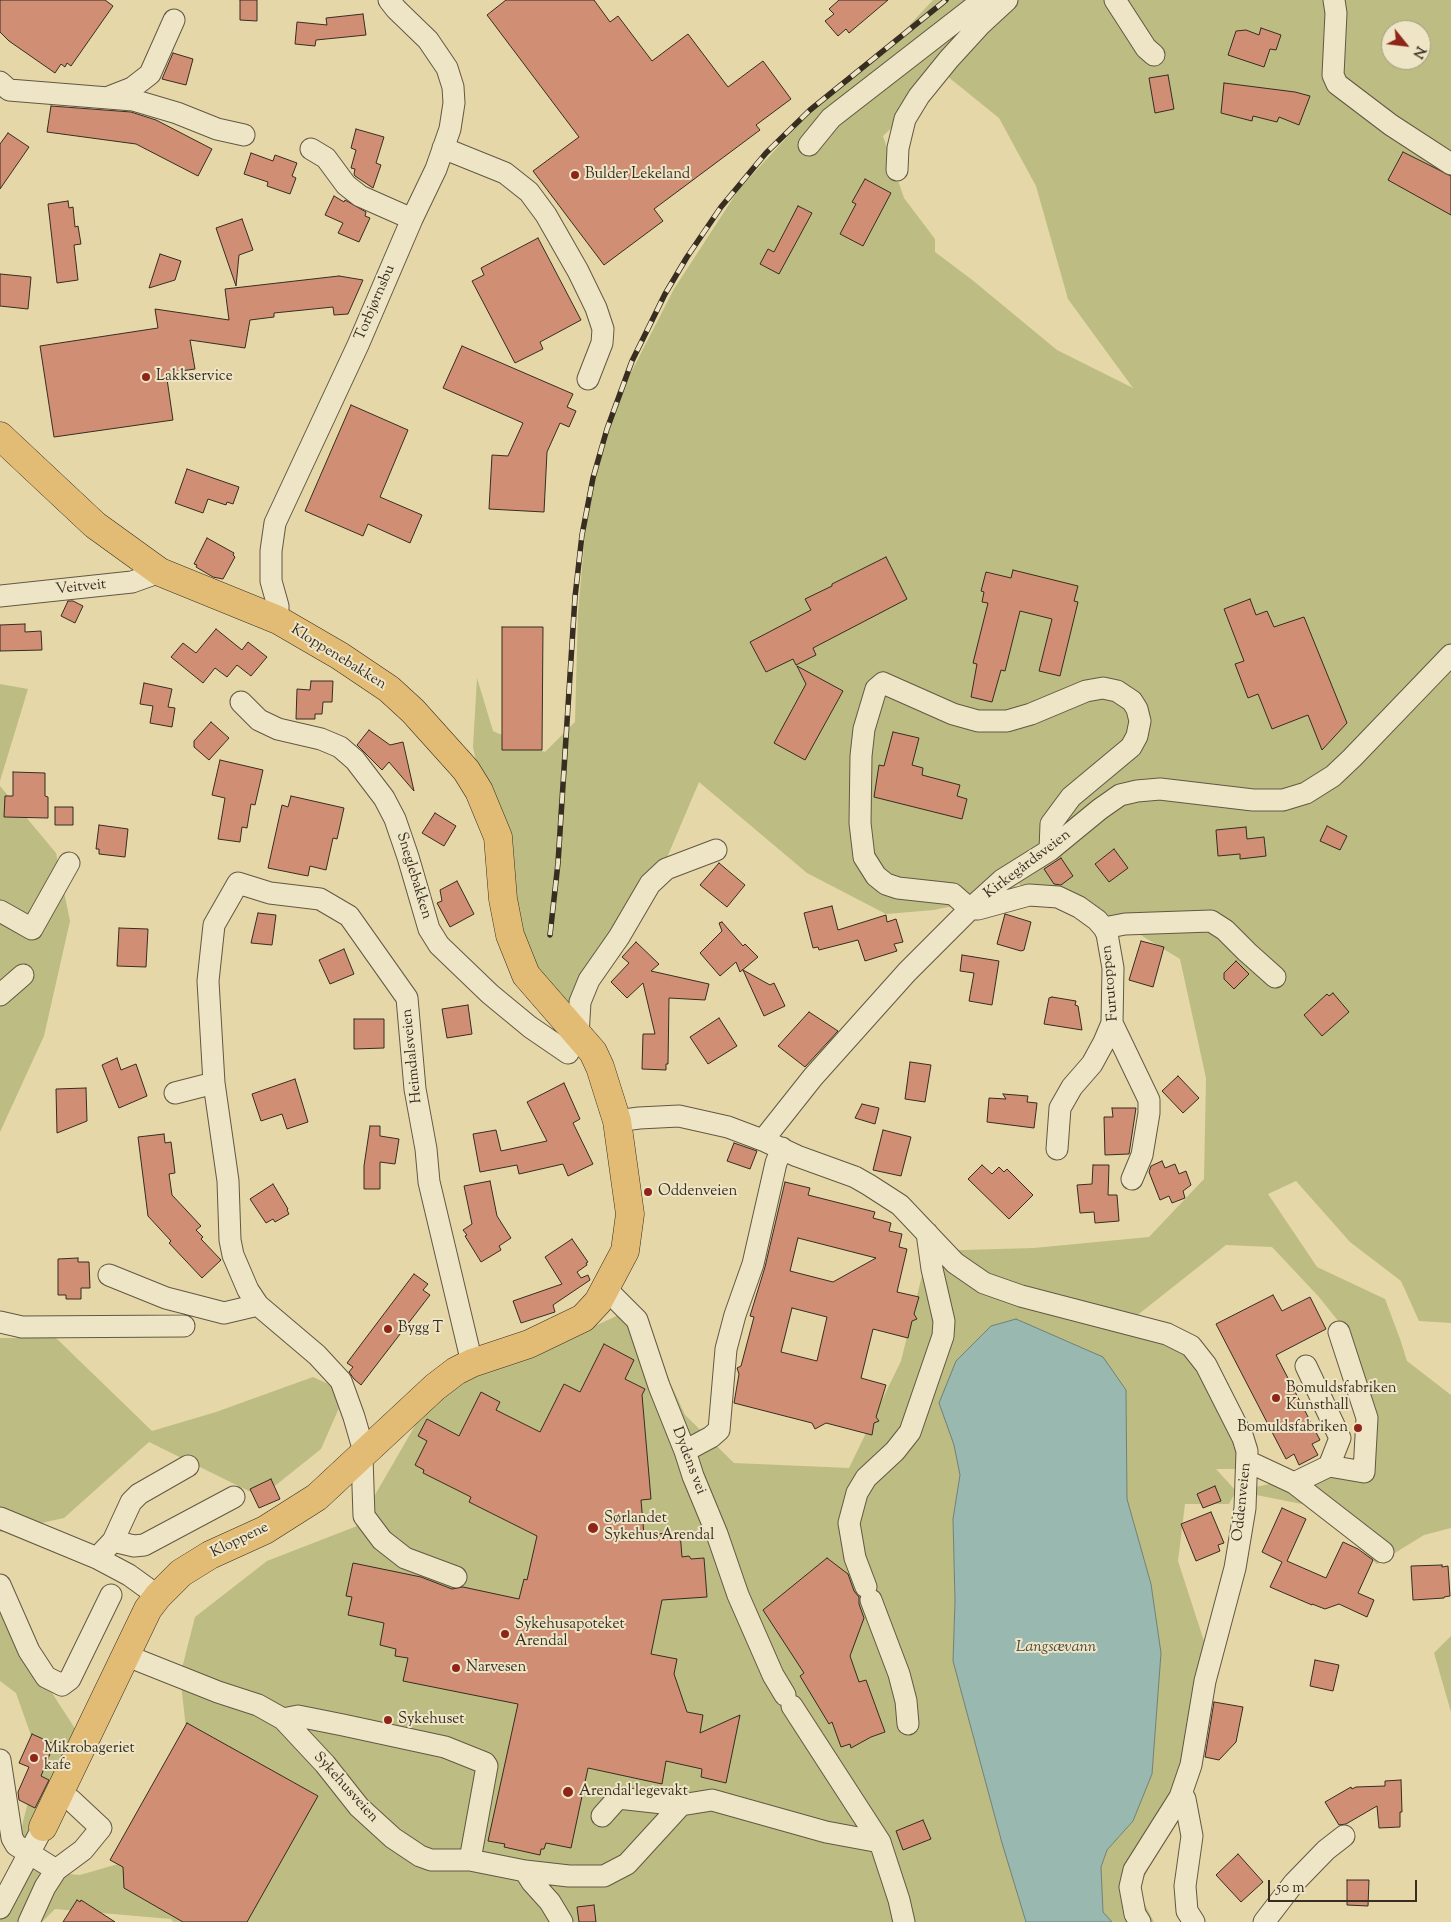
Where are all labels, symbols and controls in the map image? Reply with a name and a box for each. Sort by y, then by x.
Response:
north arrow [1381,20,1431,70]
text: N [1407,42,1430,62]
place label: Bulder Lekeland [585,166,690,184]
marker: Bulder Lekeland [569,169,581,181]
street label: Torbjørnsbu [352,262,400,344]
place label: Lakkservice [156,368,233,386]
marker: Lakkservice [140,371,152,383]
street label: Veitveit [55,576,107,600]
street label: Kloppenebakken [287,621,389,695]
street label: Kirkegårdsveien [981,827,1075,903]
street label: Sneglebakken [391,830,435,922]
street label: Furutoppen [1099,944,1123,1022]
street label: Heimdalsveien [399,1008,427,1104]
place label: Oddenveien [658,1183,737,1201]
marker: Oddenveien [642,1186,654,1198]
place label: Bygg T [398,1320,443,1338]
marker: Bygg T [382,1323,394,1335]
place label: Bomuldsfabriken Kunsthall [1286,1380,1397,1415]
marker: Bomuldsfabriken Kunsthall [1270,1392,1282,1404]
place label: Bomuldsfabriken [1237,1419,1348,1437]
marker: Bomuldsfabriken [1352,1422,1364,1434]
street label: Dydens vei [667,1425,709,1497]
street label: Oddenveien [1230,1462,1256,1542]
place label: Sørlandet Sykehus Arendal [604,1510,714,1545]
street label: Kloppene [208,1519,272,1563]
marker: Sørlandet Sykehus Arendal [586,1521,600,1535]
place label: Sykehusapoteket Arendal [515,1616,625,1651]
marker: Sykehusapoteket Arendal [499,1628,511,1640]
water label: Langsævann [1016,1638,1096,1658]
place label: Narvesen [466,1659,526,1677]
marker: Narvesen [450,1662,462,1674]
place label: Sykehuset [398,1711,464,1729]
marker: Sykehuset [382,1714,394,1726]
place label: Mikrobageriet kafe [44,1740,135,1775]
street label: Sykehusveien [309,1749,381,1827]
marker: Mikrobageriet kafe [28,1752,40,1764]
place label: Arendal legevakt [579,1783,688,1801]
marker: Arendal legevakt [561,1785,575,1799]
scale bar [1271,1870,1420,1902]
text: 50 m [1276,1878,1305,1899]

